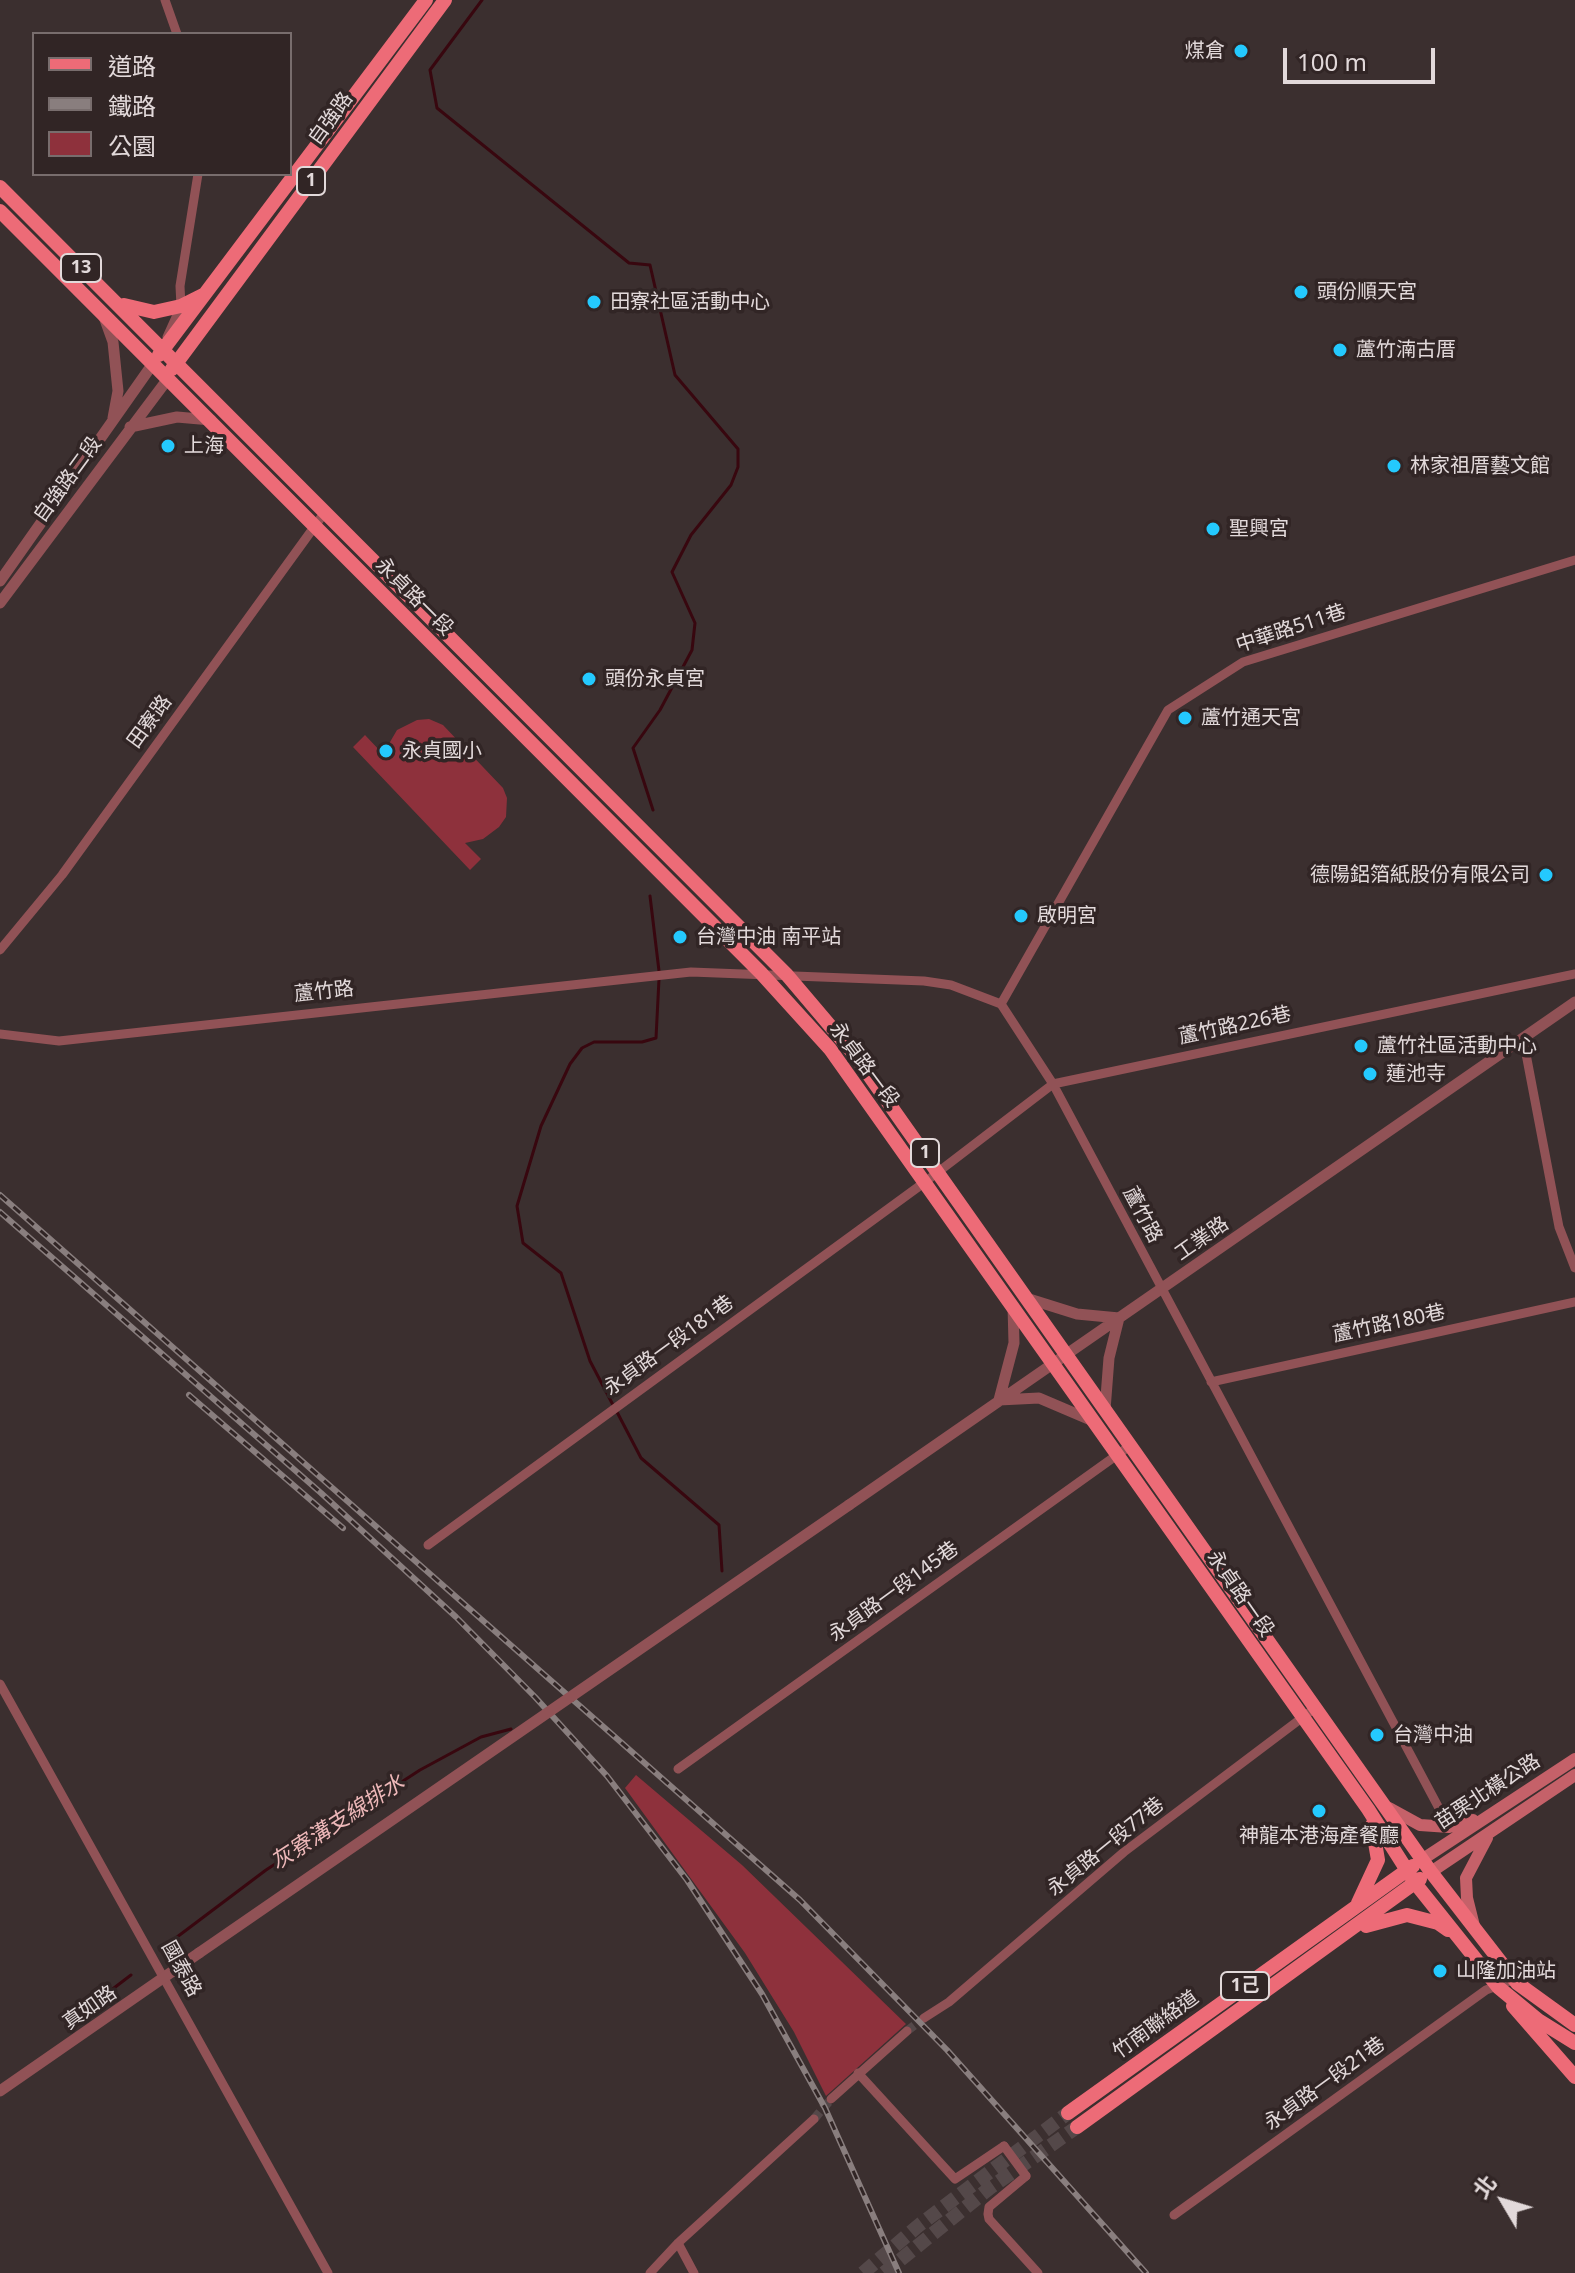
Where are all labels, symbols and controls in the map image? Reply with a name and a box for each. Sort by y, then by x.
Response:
legend [32,32,292,176]
scale bar [1287,32,1439,82]
place label: 煤倉 [1185,39,1225,63]
marker: 煤倉 [1232,42,1250,60]
text: 100 m [1297,45,1367,78]
text: 道路 [108,49,156,82]
street label: 自強路 [304,88,358,150]
text: 鐵路 [108,89,156,122]
text: 公園 [108,129,156,162]
road number: 1 [297,167,325,195]
road number: 13 [61,254,101,282]
place label: 頭份順天宮 [1317,280,1417,304]
marker: 頭份順天宮 [1292,283,1310,301]
place label: 田寮社區活動中心 [610,290,770,314]
marker: 田寮社區活動中心 [585,293,603,311]
place label: 蘆竹湳古厝 [1356,338,1456,362]
marker: 蘆竹湳古厝 [1331,341,1349,359]
street label: 自強路二段 [29,432,107,528]
place label: 上海 [184,434,224,458]
marker: 上海 [159,437,177,455]
place label: 林家祖厝藝文館 [1410,454,1550,478]
marker: 林家祖厝藝文館 [1385,457,1403,475]
place label: 聖興宮 [1229,517,1289,541]
marker: 聖興宮 [1204,520,1222,538]
street label: 永貞路一段 [370,553,458,641]
street label: 中華路511巷 [1233,600,1349,658]
place label: 頭份永貞宮 [605,667,705,691]
marker: 頭份永貞宮 [580,670,598,688]
street label: 田寮路 [123,691,177,753]
place label: 蘆竹通天宮 [1201,706,1301,730]
marker: 蘆竹通天宮 [1176,709,1194,727]
place label: 永貞國小 [402,739,482,763]
marker: 永貞國小 [377,742,395,760]
place label: 德陽鋁箔紙股份有限公司 [1310,863,1530,887]
marker: 德陽鋁箔紙股份有限公司 [1537,866,1555,884]
place label: 啟明宮 [1037,904,1097,928]
marker: 啟明宮 [1012,907,1030,925]
place label: 台灣中油 南平站 [696,925,841,949]
marker: 台灣中油 南平站 [671,928,689,946]
street label: 蘆竹路 [293,977,355,1007]
street label: 蘆竹路226巷 [1177,1002,1293,1050]
street label: 永貞路一段 [824,1018,904,1112]
place label: 蘆竹社區活動中心 [1377,1034,1537,1058]
marker: 蘆竹社區活動中心 [1352,1037,1370,1055]
place label: 蓮池寺 [1386,1062,1446,1086]
marker: 蓮池寺 [1361,1065,1379,1083]
road number: 1 [911,1139,939,1167]
street label: 蘆竹路 [1117,1183,1167,1247]
street label: 工業路 [1171,1212,1233,1266]
street label: 永貞路一段181巷 [600,1291,738,1401]
street label: 蘆竹路180巷 [1331,1300,1447,1348]
street label: 永貞路一段145巷 [825,1537,963,1647]
street label: 永貞路一段 [1201,1546,1279,1642]
place label: 台灣中油 [1393,1723,1473,1747]
marker: 台灣中油 [1368,1726,1386,1744]
street label: 苗栗北橫公路 [1431,1749,1545,1835]
water label: 灰寮溝支線排水 [266,1770,410,1876]
street label: 永貞路一段77巷 [1043,1793,1169,1901]
marker: 神龍本港海產餐廳 [1310,1802,1328,1820]
place label: 神龍本港海產餐廳 [1239,1824,1399,1848]
street label: 國泰路 [156,1937,206,2001]
place label: 山隆加油站 [1456,1959,1556,1983]
marker: 山隆加油站 [1431,1962,1449,1980]
road number: 1己 [1221,1972,1269,2000]
street label: 真如路 [59,1981,121,2035]
street label: 竹南聯絡道 [1108,1986,1204,2064]
street label: 永貞路一段21巷 [1260,2032,1390,2136]
north arrow [1463,2161,1543,2241]
text: 北 [1465,2168,1503,2204]

